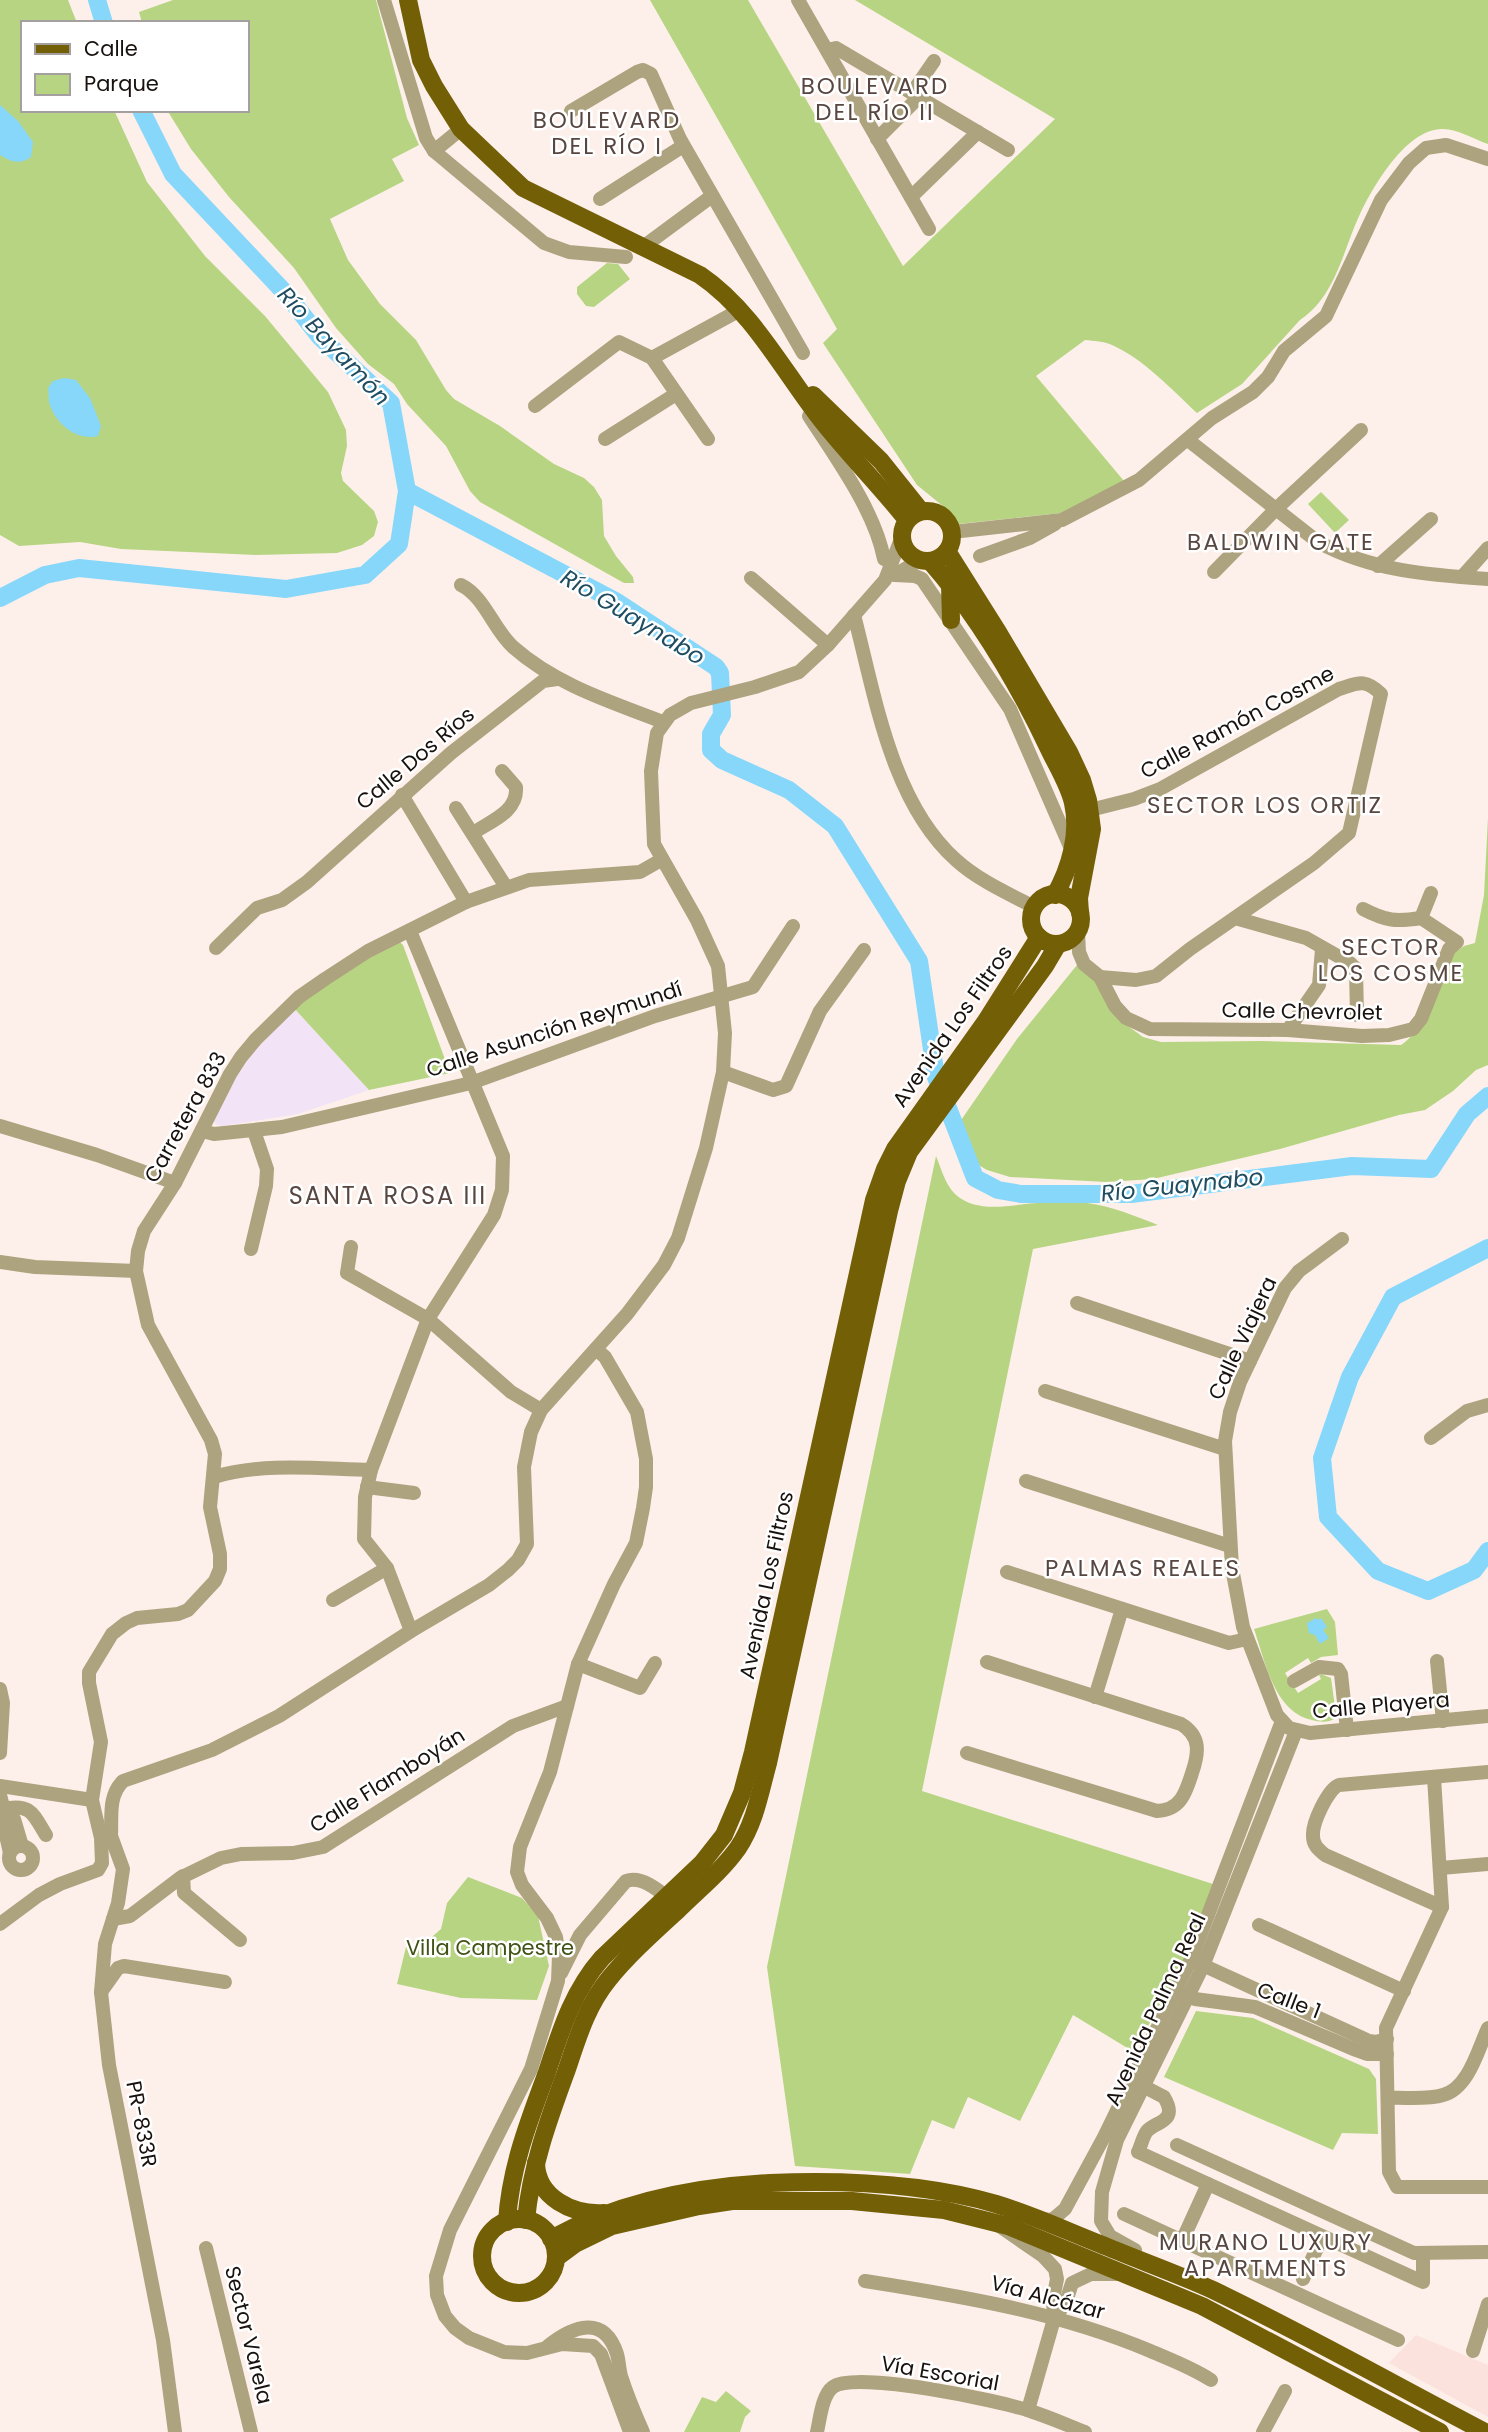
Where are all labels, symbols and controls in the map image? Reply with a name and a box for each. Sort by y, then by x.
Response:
legend [21,21,248,112]
text: Calle [84,34,138,63]
text: Parque [84,69,159,98]
district label: BOULEVARD DEL RÍO II [801,70,949,128]
district label: BOULEVARD DEL RÍO I [533,104,681,162]
water label: Río Bayamón [270,279,398,413]
district label: BALDWIN GATE [1187,526,1375,558]
water label: Río Guaynabo [555,561,711,673]
street label: Calle Ramón Cosme [1135,659,1339,785]
street label: Calle Dos Ríos [350,700,480,816]
district label: SECTOR LOS ORTIZ [1147,789,1383,821]
district label: SECTOR LOS COSME [1318,931,1464,989]
street label: Avenida Los Filtros [885,939,1019,1113]
street label: Calle Asunción Reymundí [422,974,686,1084]
street label: Calle Chevrolet [1221,995,1383,1027]
street label: Carretera 833 [137,1046,233,1188]
water label: Río Guaynabo [1099,1161,1265,1209]
district label: SANTA ROSA III [289,1179,487,1212]
street label: Calle Viajera [1201,1272,1283,1404]
street label: Avenida Los Filtros [732,1488,800,1682]
district label: PALMAS REALES [1045,1552,1241,1584]
street label: Calle Playera [1311,1685,1451,1725]
street label: Calle Flamboyán [304,1721,470,1839]
street label: Avenida Palma Real [1098,1908,1212,2110]
park label: Villa Campestre [406,1933,574,1962]
street label: Calle 1 [1253,1975,1325,2025]
street label: PR-833R [119,2078,165,2170]
district label: MURANO LUXURY APARTMENTS [1159,2226,1373,2284]
street label: Sector Varela [218,2263,280,2407]
street label: Vía Alcázar [988,2268,1108,2326]
street label: Vía Escorial [879,2348,1001,2398]

